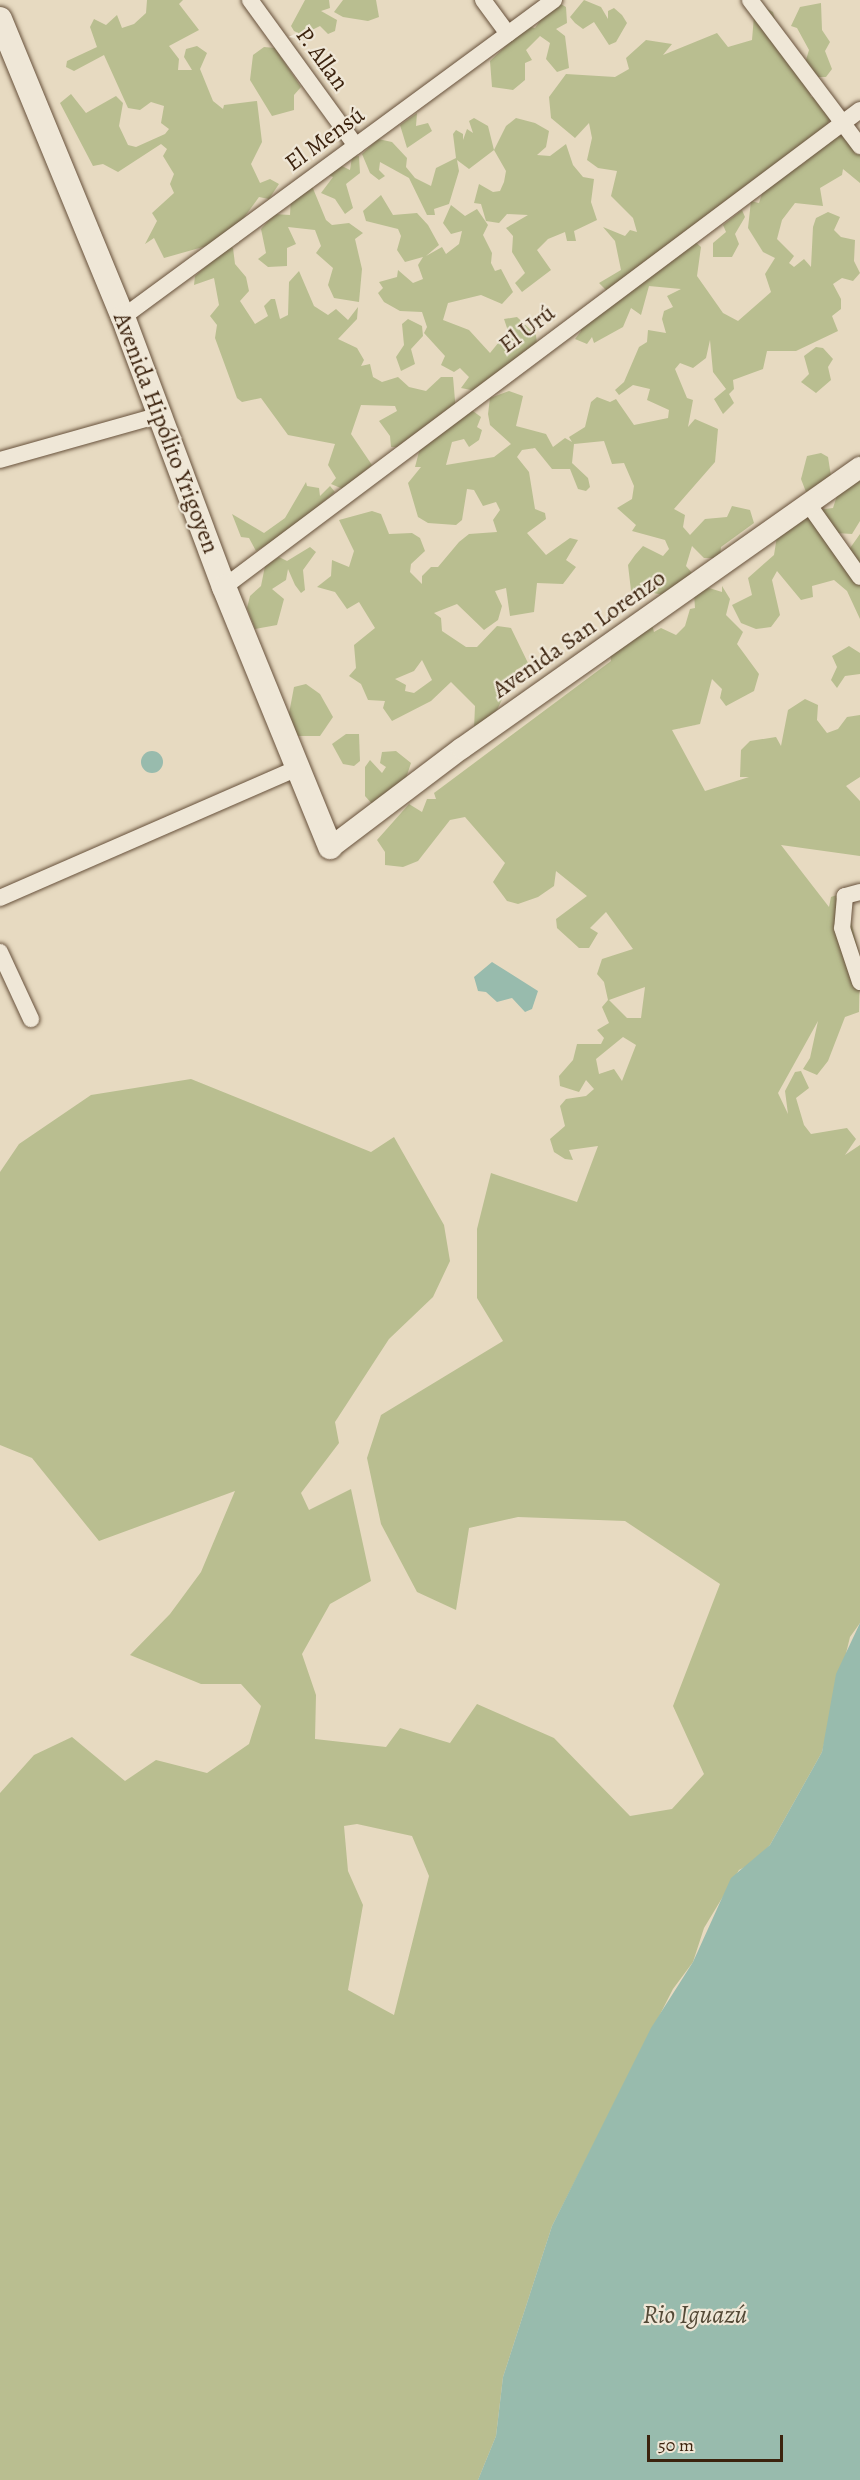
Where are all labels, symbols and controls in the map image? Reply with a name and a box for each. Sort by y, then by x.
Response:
street label: P. Allan [289,22,355,96]
street label: El Mensú [280,101,370,177]
street label: El Urú [493,299,561,359]
street label: Avenida Hipólito Yrigoyen [107,309,225,557]
street label: Avenida San Lorenzo [487,564,671,704]
water label: Rio Iguazú [643,2299,747,2331]
scale bar [650,2423,786,2461]
text: 50 m [658,2433,694,2457]

